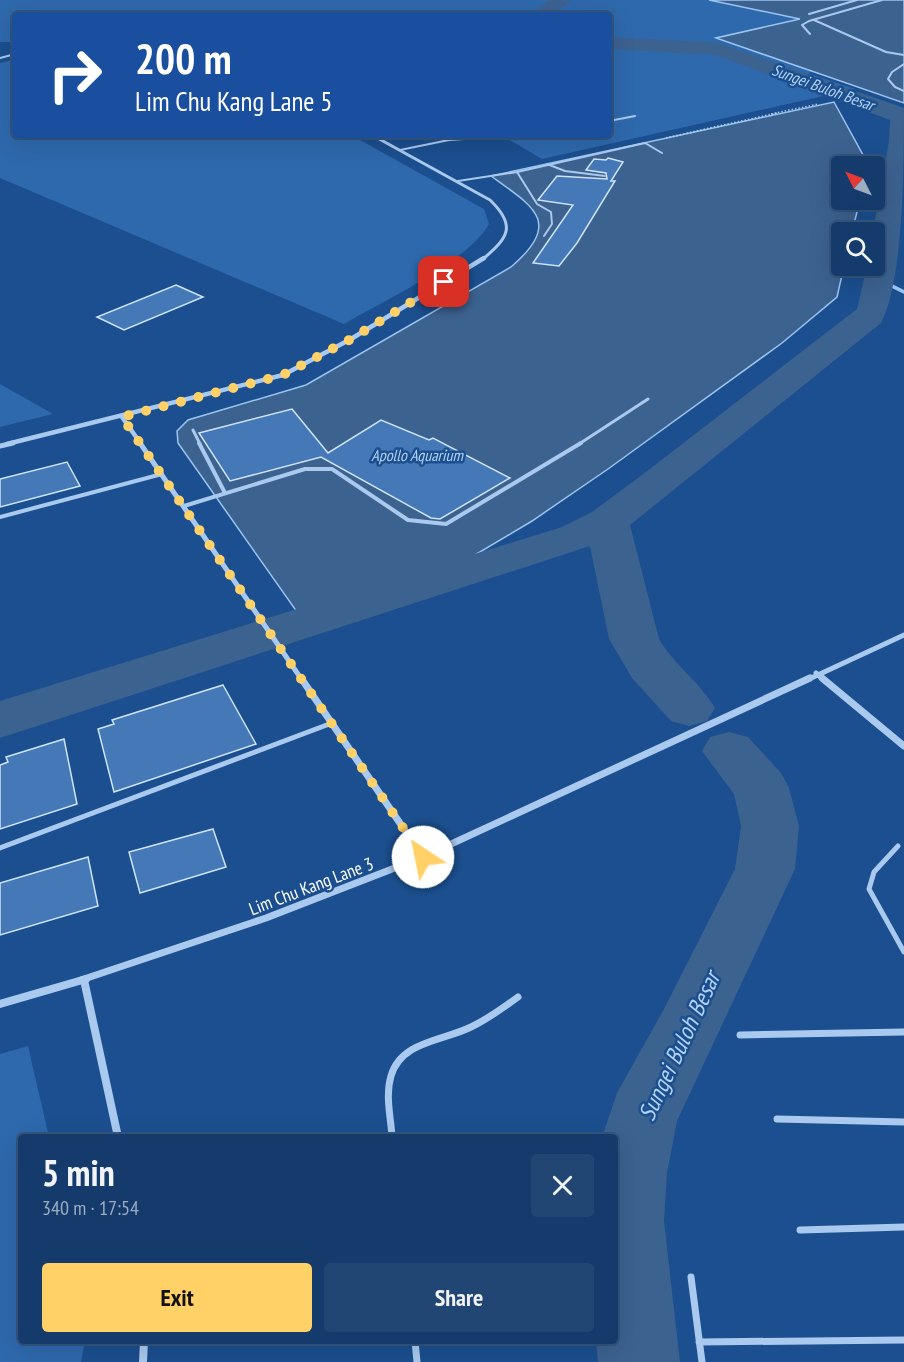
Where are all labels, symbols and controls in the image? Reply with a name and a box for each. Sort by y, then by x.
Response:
text: 200 m [135,31,232,86]
icon: right [36,36,114,114]
water label: Sungei Buloh Besar [769,59,879,116]
text: Lim Chu Kang Lane 5 [135,84,332,118]
north arrow [831,156,885,210]
map controls [831,156,885,276]
button: search [831,222,885,276]
pin [418,256,469,307]
icon: arrive [427,265,460,298]
water label: Apollo Aquarium [371,445,464,465]
position arrow [391,825,455,889]
street label: Lim Chu Kang Lane 3 [245,852,377,920]
water label: Sungei Buloh Besar [631,964,728,1125]
text: 5 min [42,1149,115,1196]
button: close [531,1154,594,1217]
text: 340 m · 17:54 [42,1195,139,1221]
button: Exit [42,1263,312,1332]
button: Share [324,1263,594,1332]

